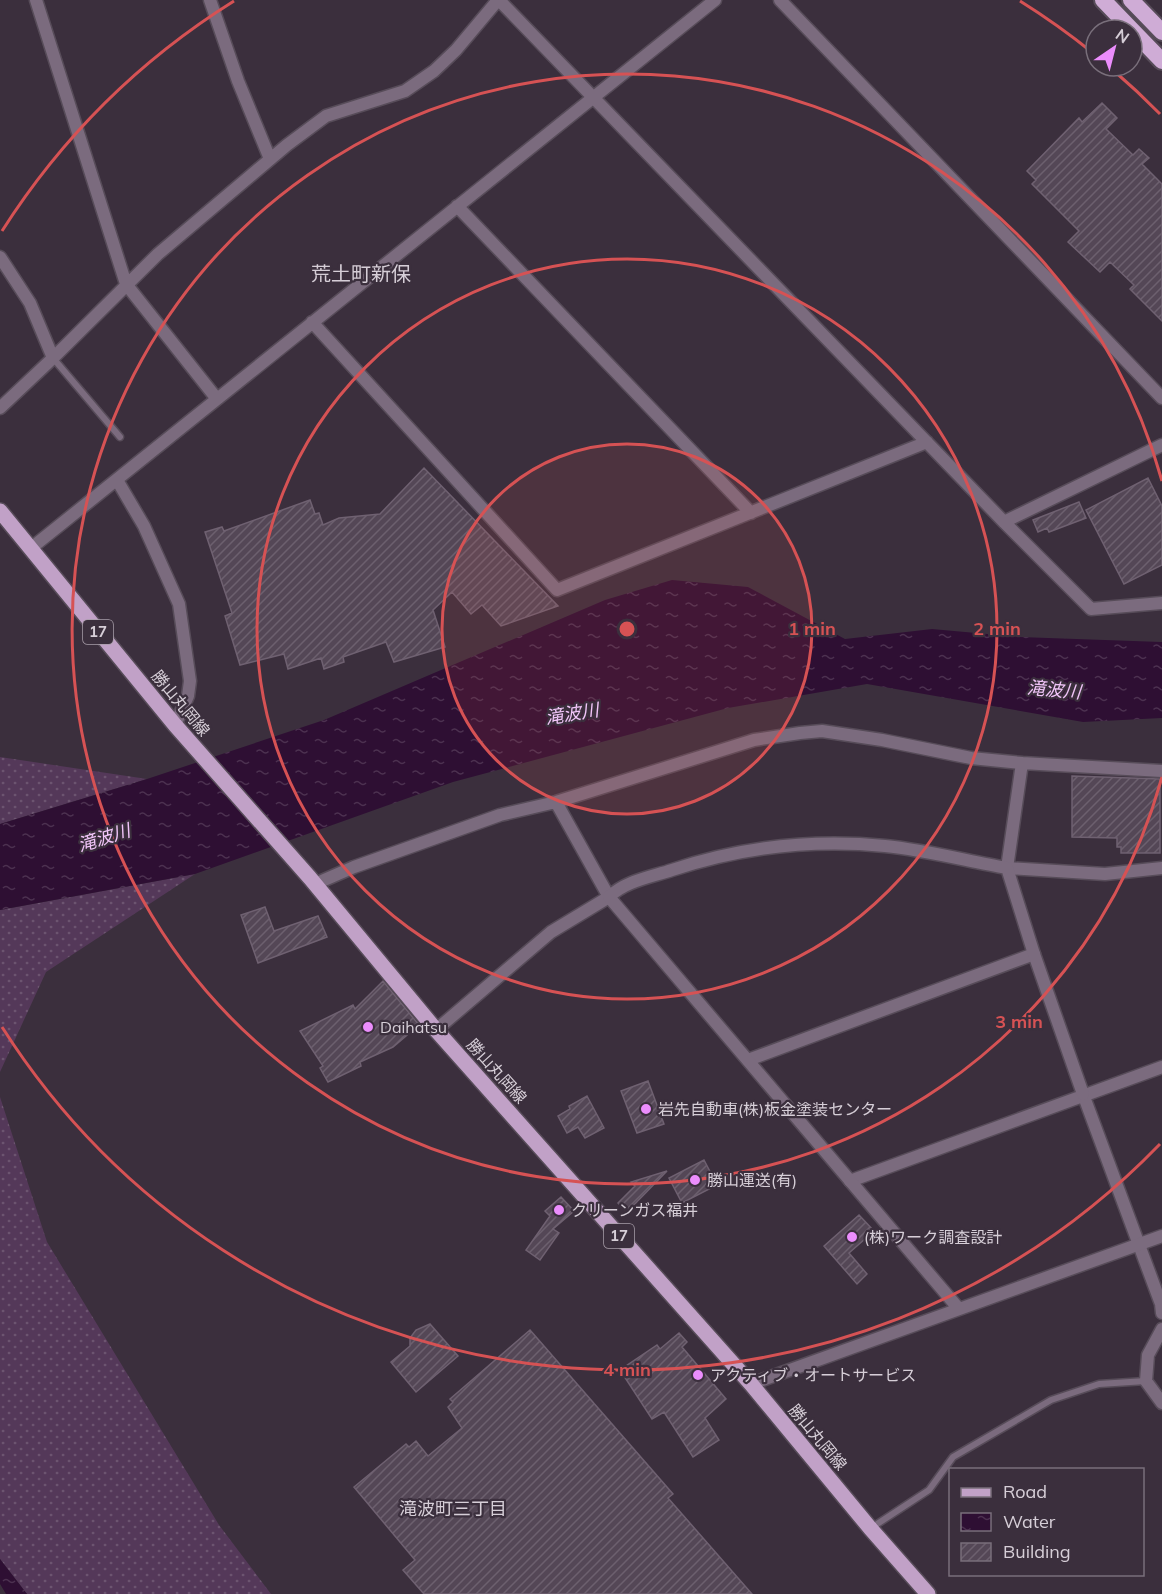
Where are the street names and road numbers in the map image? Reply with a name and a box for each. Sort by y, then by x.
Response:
road number: 17 [83,620,113,644]
street label: 勝山丸岡線 [148,666,214,740]
street label: 勝山丸岡線 [463,1035,531,1107]
road number: 17 [604,1224,634,1248]
street label: 勝山丸岡線 [785,1400,851,1474]

